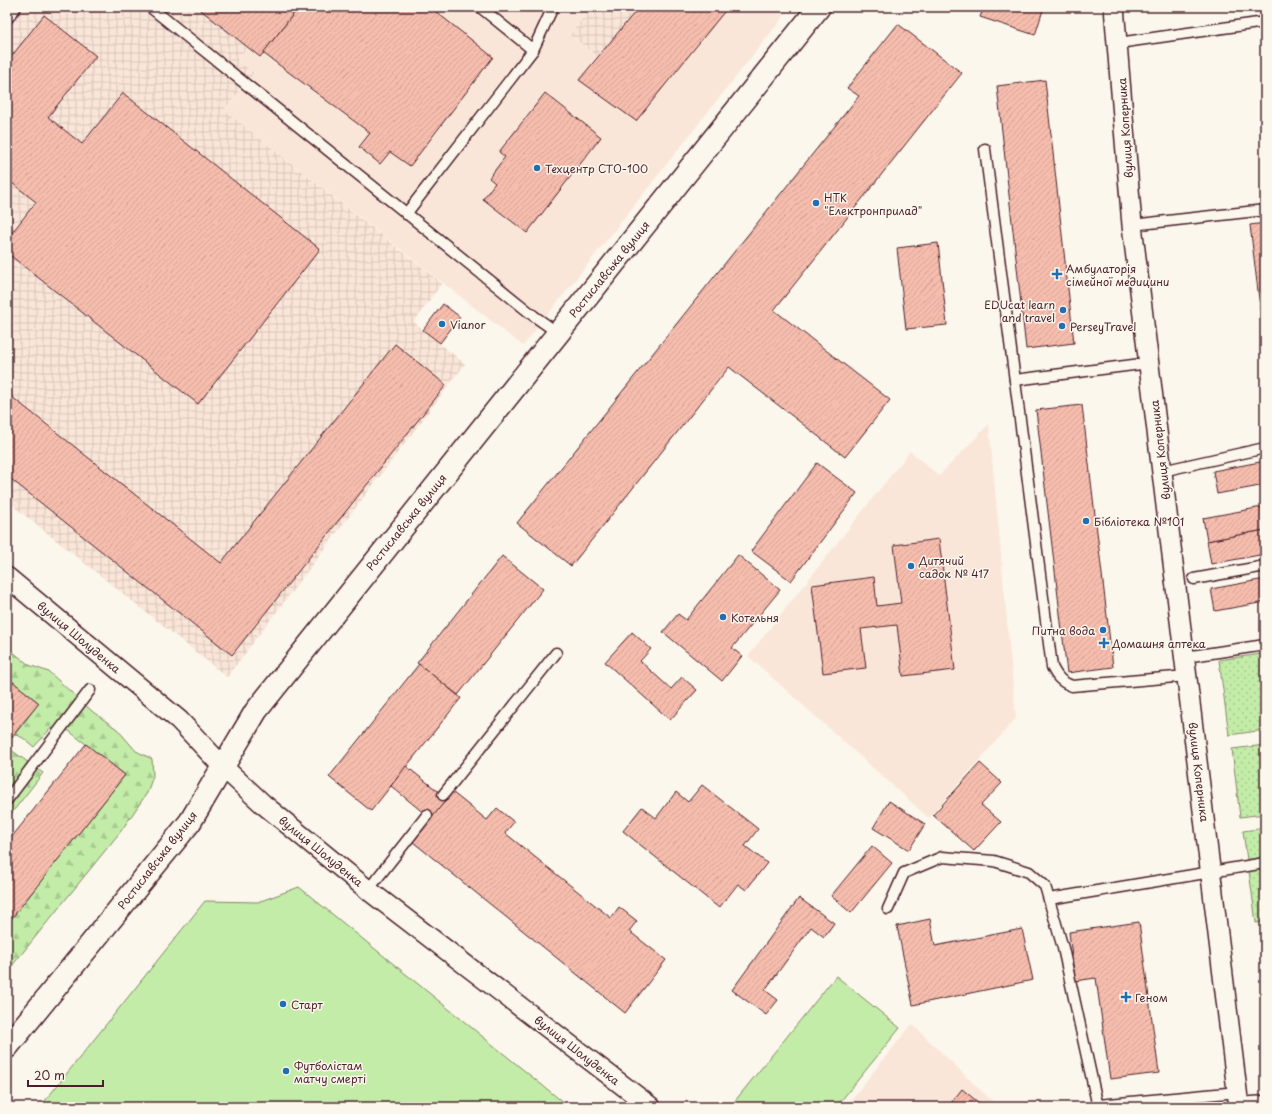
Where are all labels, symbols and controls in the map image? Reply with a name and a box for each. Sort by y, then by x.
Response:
street label: вулиця Коперника [1113,77,1137,179]
place label: Техцентр СТО-100 [545,160,648,177]
marker: Техцентр СТО-100 [532,163,542,173]
place label: НТК "Електронприлад" [824,189,922,219]
marker: НТК "Електронприлад" [811,198,821,208]
street label: Ростиславська вулиця [565,217,653,321]
place label: Амбулаторія сімейної медицини [1066,260,1169,290]
marker: Амбулаторія сімейної медицини [1051,268,1063,280]
place label: EDUcat learn and travel [984,296,1055,326]
marker: EDUcat learn and travel [1058,305,1068,315]
place label: Vianor [450,316,486,333]
place label: PerseyTravel [1070,318,1136,335]
marker: Vianor [437,319,447,329]
marker: PerseyTravel [1057,321,1067,331]
street label: вулиця Коперника [1145,399,1175,501]
street label: Ростиславська вулиця [362,470,450,574]
place label: Бібліотека №101 [1094,513,1184,530]
marker: Бібліотека №101 [1081,516,1091,526]
place label: Дитячий садок № 417 [918,552,989,582]
marker: Дитячий садок № 417 [906,561,916,571]
street label: вулиця Шолуденка [34,597,125,677]
place label: Котельня [731,609,779,626]
marker: Котельня [718,612,728,622]
place label: Питна вода [1032,622,1095,639]
marker: Питна вода [1098,625,1108,635]
place label: Домашня аптека [1111,635,1206,652]
marker: Домашня аптека [1099,638,1109,648]
street label: вулиця Коперника [1184,721,1214,823]
street label: Ростиславська вулиця [113,807,201,913]
street label: вулиця Шолуденка [275,812,367,891]
place label: Геном [1135,989,1168,1006]
marker: Геном [1120,991,1132,1003]
place label: Старт [291,996,323,1013]
marker: Старт [278,999,288,1009]
street label: вулиця Шолуденка [531,1011,623,1089]
place label: Футболістам матчу смерті [294,1057,366,1087]
scale bar [28,1062,103,1088]
text: 20 m [34,1066,65,1084]
marker: Футболістам матчу смерті [281,1066,291,1076]

